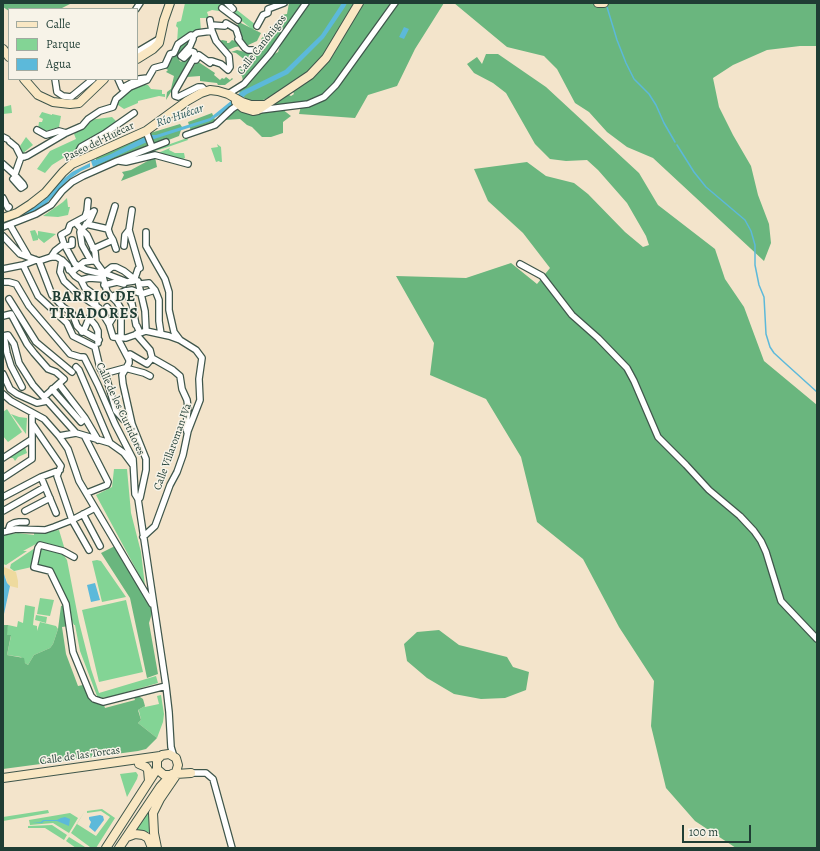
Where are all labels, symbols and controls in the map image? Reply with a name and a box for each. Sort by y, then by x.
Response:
legend [8,8,138,80]
street label: Calle Canónigos [234,12,290,78]
text: Calle [46,16,70,32]
text: Parque [46,36,81,52]
text: Agua [46,56,71,72]
water label: Río Huécar [154,101,206,131]
street label: Paseo del Huécar [62,119,136,165]
district label: BARRIO DE TIRADORES [49,288,139,323]
street label: Calle de los Curtidores [93,360,147,458]
street label: Calle Villaroman IVa [151,402,195,492]
street label: Calle de las Torcas [39,744,121,768]
scale bar [684,817,753,843]
text: 100 m [689,824,718,840]

